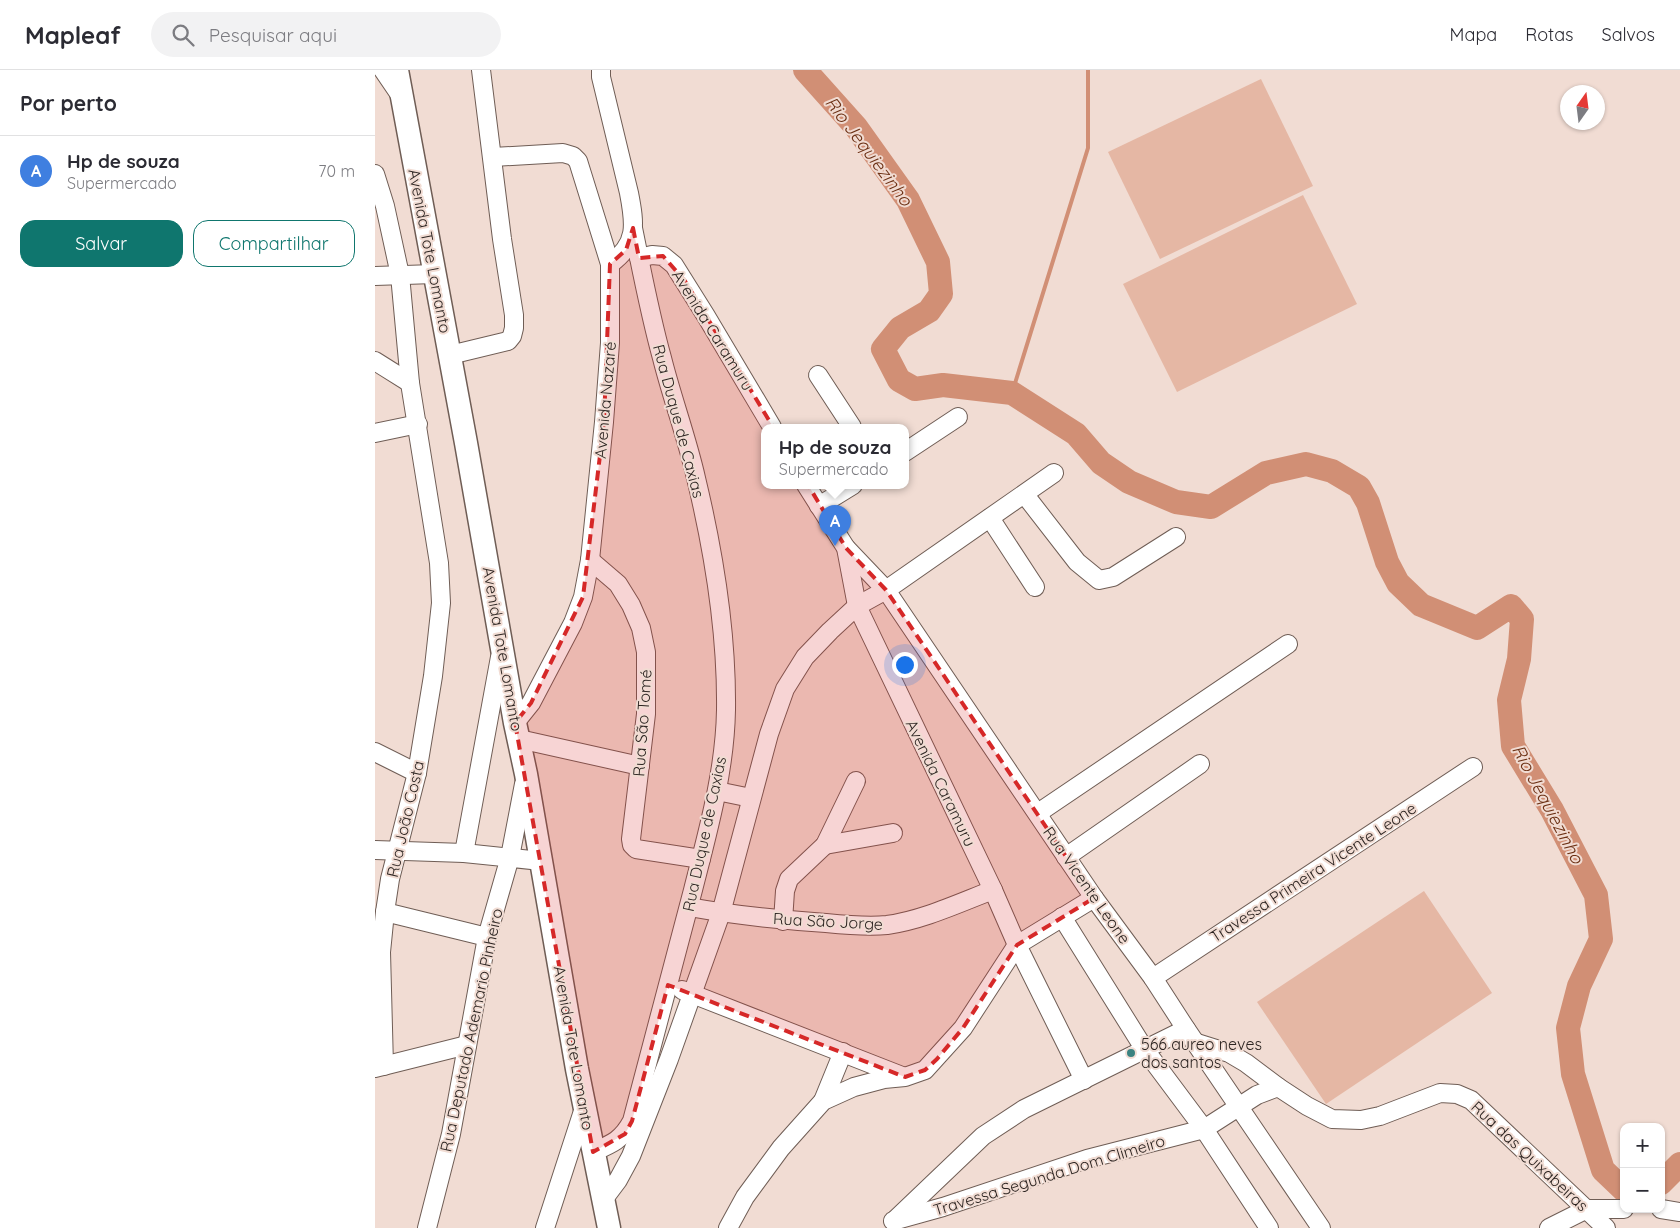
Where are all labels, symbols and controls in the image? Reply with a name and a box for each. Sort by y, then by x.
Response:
search box [151,12,501,57]
text: Mapleaf [25,20,121,50]
icon: search [169,21,197,49]
text: Pesquisar aqui [209,23,337,47]
text: Mapa [1450,23,1497,46]
text: Rotas [1525,23,1574,46]
text: Salvos [1602,23,1655,46]
north arrow [1560,85,1605,130]
text: Por perto [20,90,117,116]
water label: Rio Jequiezinho [820,92,918,211]
text: Hp de souza [67,149,180,173]
text: A [31,161,41,181]
text: 70 m [318,161,355,181]
street label: Avenida Tote Lomanto [404,167,456,335]
text: Supermercado [67,173,177,193]
button: Salvar [20,220,183,267]
button: Compartilhar [193,220,355,267]
street label: Avenida Caramuru [668,266,758,394]
street label: Avenida Nazaré [590,341,620,459]
street label: Rua Duque de Caxias [649,342,709,500]
popup [761,424,909,489]
text: Hp de souza [779,435,891,459]
text: Supermercado [779,459,888,479]
pin: A [819,505,851,546]
street label: Avenida Tote Lomanto [479,565,527,733]
your location [892,652,918,678]
street label: Rua São Tomé [628,669,656,777]
street label: Avenida Caramuru [902,716,980,850]
water label: Rio Jequiezinho [1507,741,1590,868]
street label: Rua Duque de Caxias [678,755,730,913]
street label: Rua João Costa [382,759,428,879]
street label: Travessa Primeira Vicente Leone [1206,798,1420,946]
street label: Rua Vicente Leone [1039,822,1135,948]
street label: Rua Deputado Ademario Pinheiro [435,906,507,1154]
street label: Rua São Jorge [773,908,883,934]
street label: Avenida Tote Lomanto [550,964,598,1132]
place label: 566 aureo neves dos santos [1141,1034,1262,1072]
marker: 566 aureo neves dos santos [1125,1047,1137,1059]
street label: Rua das Quixabeiras [1467,1097,1593,1215]
map controls [1620,1123,1665,1213]
button: + [1620,1123,1665,1168]
street label: Travessa Segunda Dom Climeiro [931,1130,1167,1220]
button: − [1620,1168,1665,1213]

